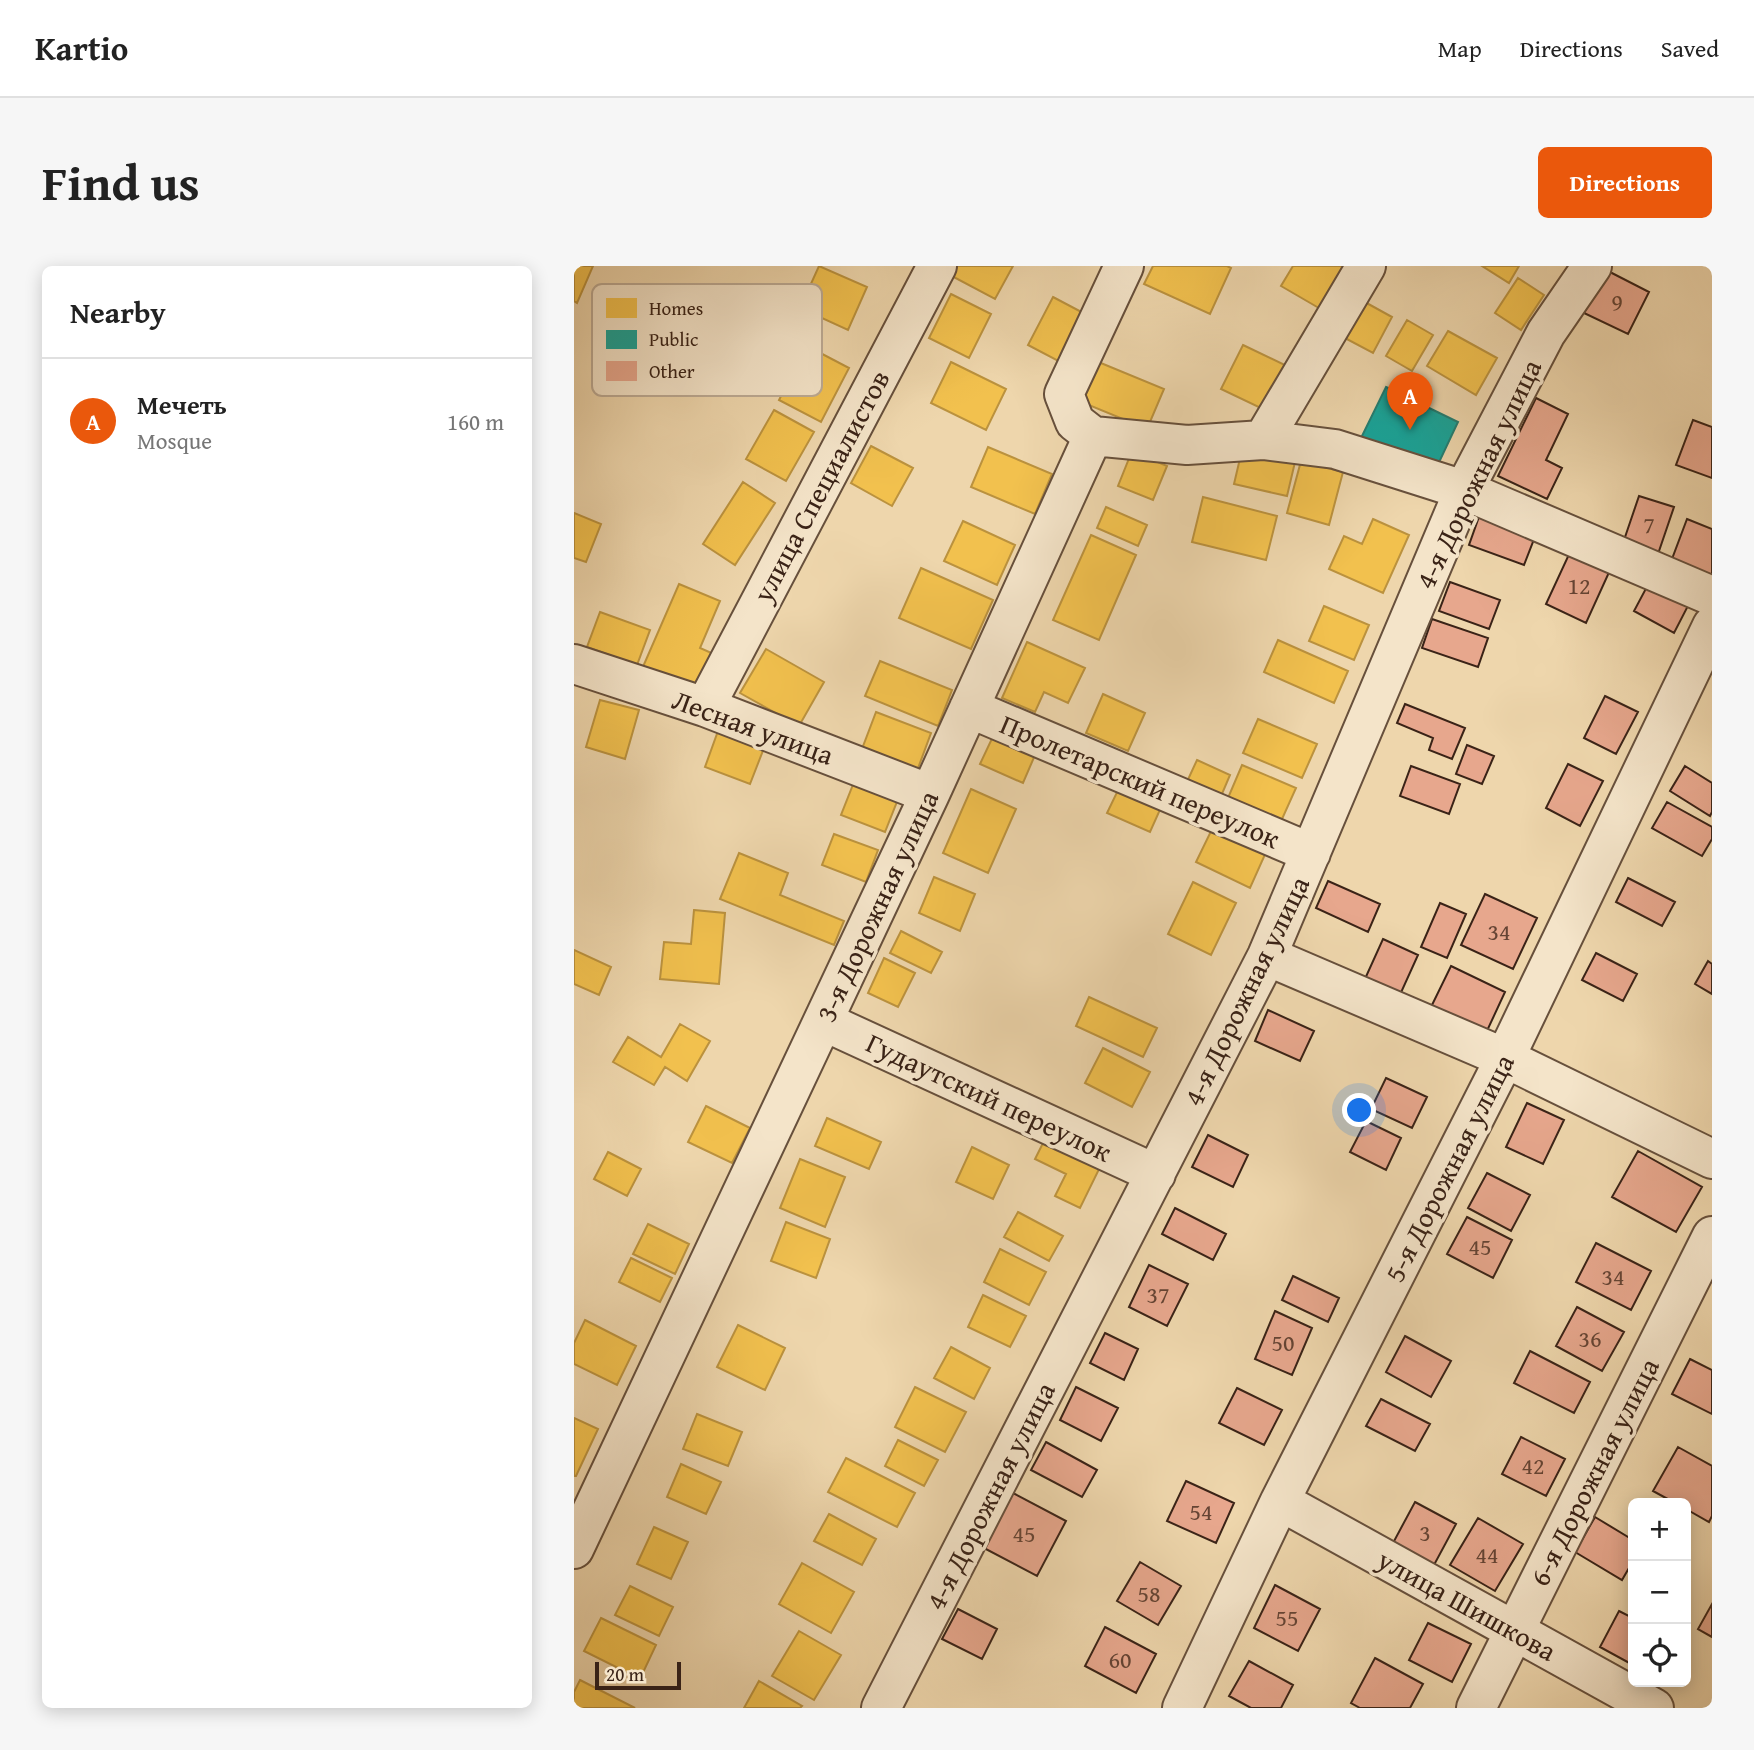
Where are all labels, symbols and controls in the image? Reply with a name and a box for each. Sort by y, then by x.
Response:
text: Kartio [35,24,128,72]
text: Map [1438,31,1482,66]
text: Directions [1520,31,1623,66]
text: Saved [1661,31,1719,66]
text: Find us [42,146,200,218]
button: Directions [1538,147,1712,218]
legend [592,284,822,396]
house number: 9 [1611,284,1623,319]
text: Nearby [70,290,166,334]
text: Homes [649,294,703,322]
text: Public [649,325,698,353]
street label: 4-я Дорожная улица [1404,351,1551,596]
text: Other [649,357,695,385]
street label: улица Специалистов [741,362,899,610]
pin: A [1387,372,1433,430]
text: Мечеть [137,385,227,424]
text: A [86,405,100,438]
text: 160 m [447,405,504,438]
text: Mosque [137,424,212,457]
house number: 7 [1643,507,1655,542]
house number: 12 [1567,568,1591,603]
street label: Лесная улица [667,678,840,775]
street label: Пролетарский переулок [994,703,1287,858]
street label: 3-я Дорожная улица [805,783,948,1028]
street label: 4-я Дорожная улица [1172,868,1319,1113]
house number: 34 [1487,914,1511,949]
street label: Гудаутский переулок [860,1022,1119,1172]
street label: 5-я Дорожная улица [1373,1046,1524,1289]
your location [1342,1093,1376,1127]
house number: 45 [1468,1229,1492,1264]
house number: 34 [1601,1259,1625,1294]
house number: 37 [1146,1277,1170,1312]
house number: 36 [1578,1321,1602,1356]
house number: 50 [1271,1325,1295,1360]
street label: 6-я Дорожная улица [1518,1350,1669,1593]
street label: 4-я Дорожная улица [914,1374,1065,1617]
house number: 42 [1521,1448,1545,1483]
house number: 54 [1189,1494,1213,1529]
map controls [1628,1498,1691,1687]
button: + [1628,1498,1691,1561]
house number: 3 [1419,1515,1431,1550]
house number: 45 [1012,1516,1036,1551]
house number: 44 [1475,1537,1499,1572]
street label: улица Шишкова [1369,1538,1565,1671]
button: − [1628,1561,1691,1624]
house number: 58 [1137,1576,1161,1611]
house number: 55 [1275,1600,1299,1635]
button: locate [1628,1624,1691,1687]
house number: 60 [1108,1642,1132,1677]
scale bar [595,1659,681,1691]
text: 20 m [606,1660,644,1688]

